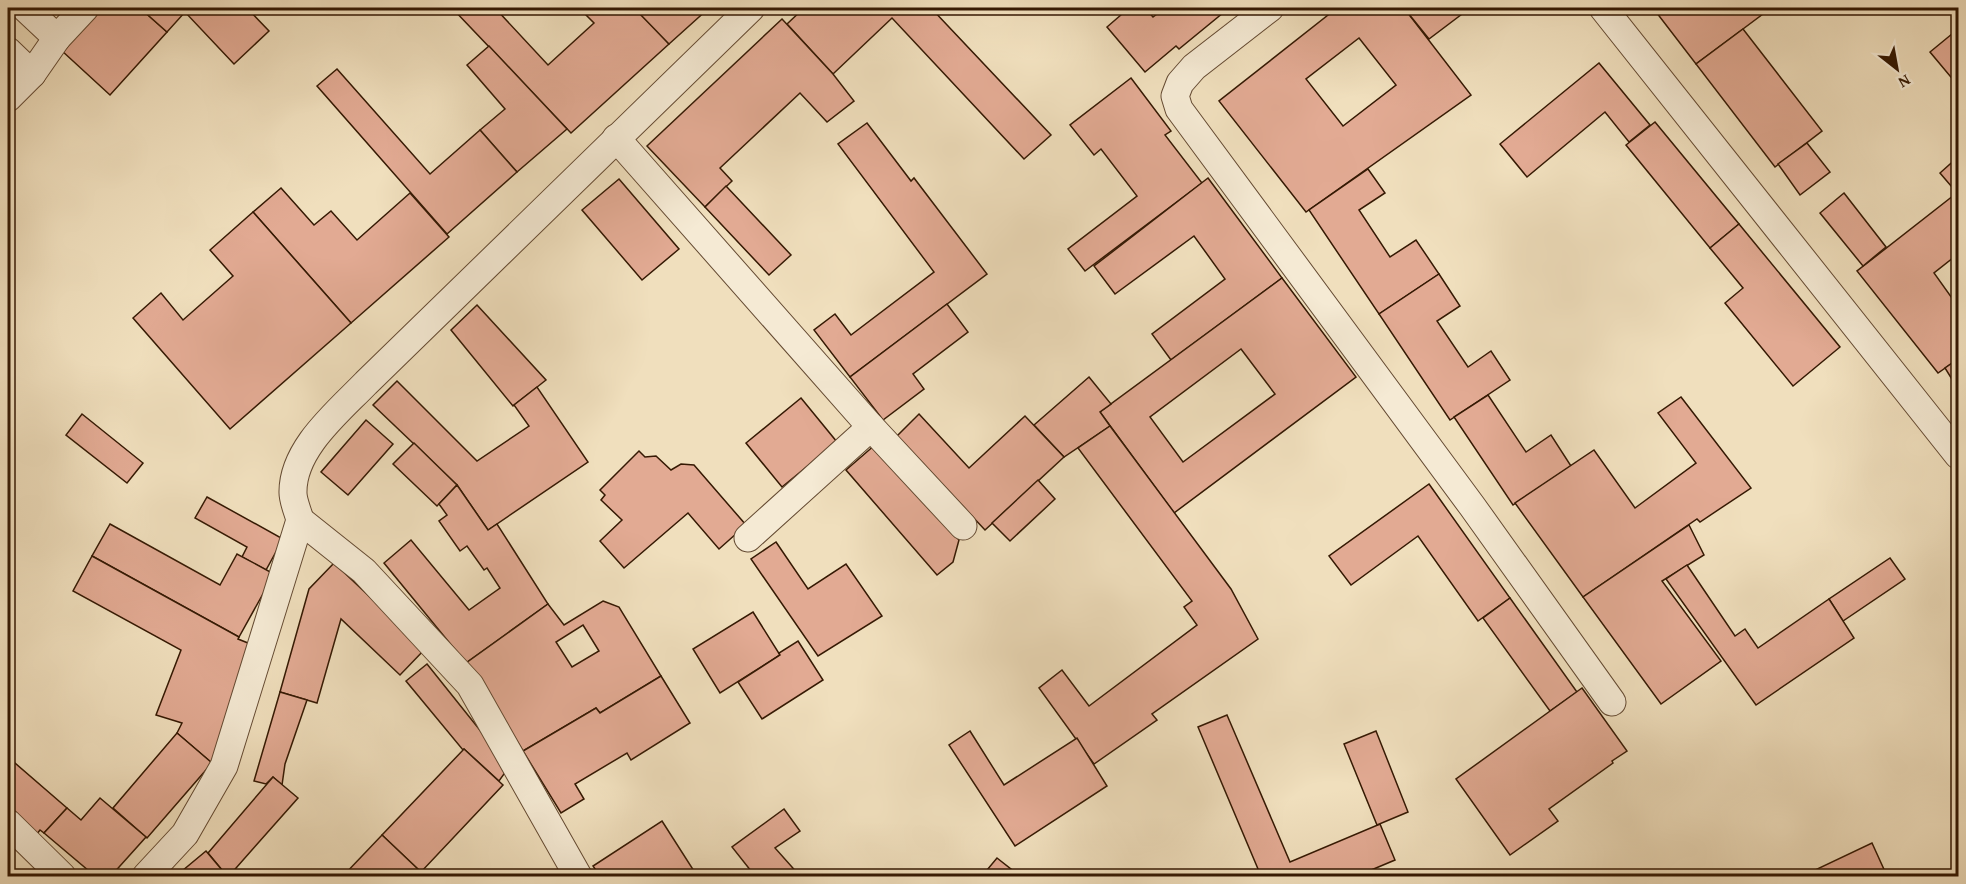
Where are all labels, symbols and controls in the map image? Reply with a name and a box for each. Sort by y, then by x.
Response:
north arrow [1867,39,1927,99]
text: N [1894,69,1915,95]

